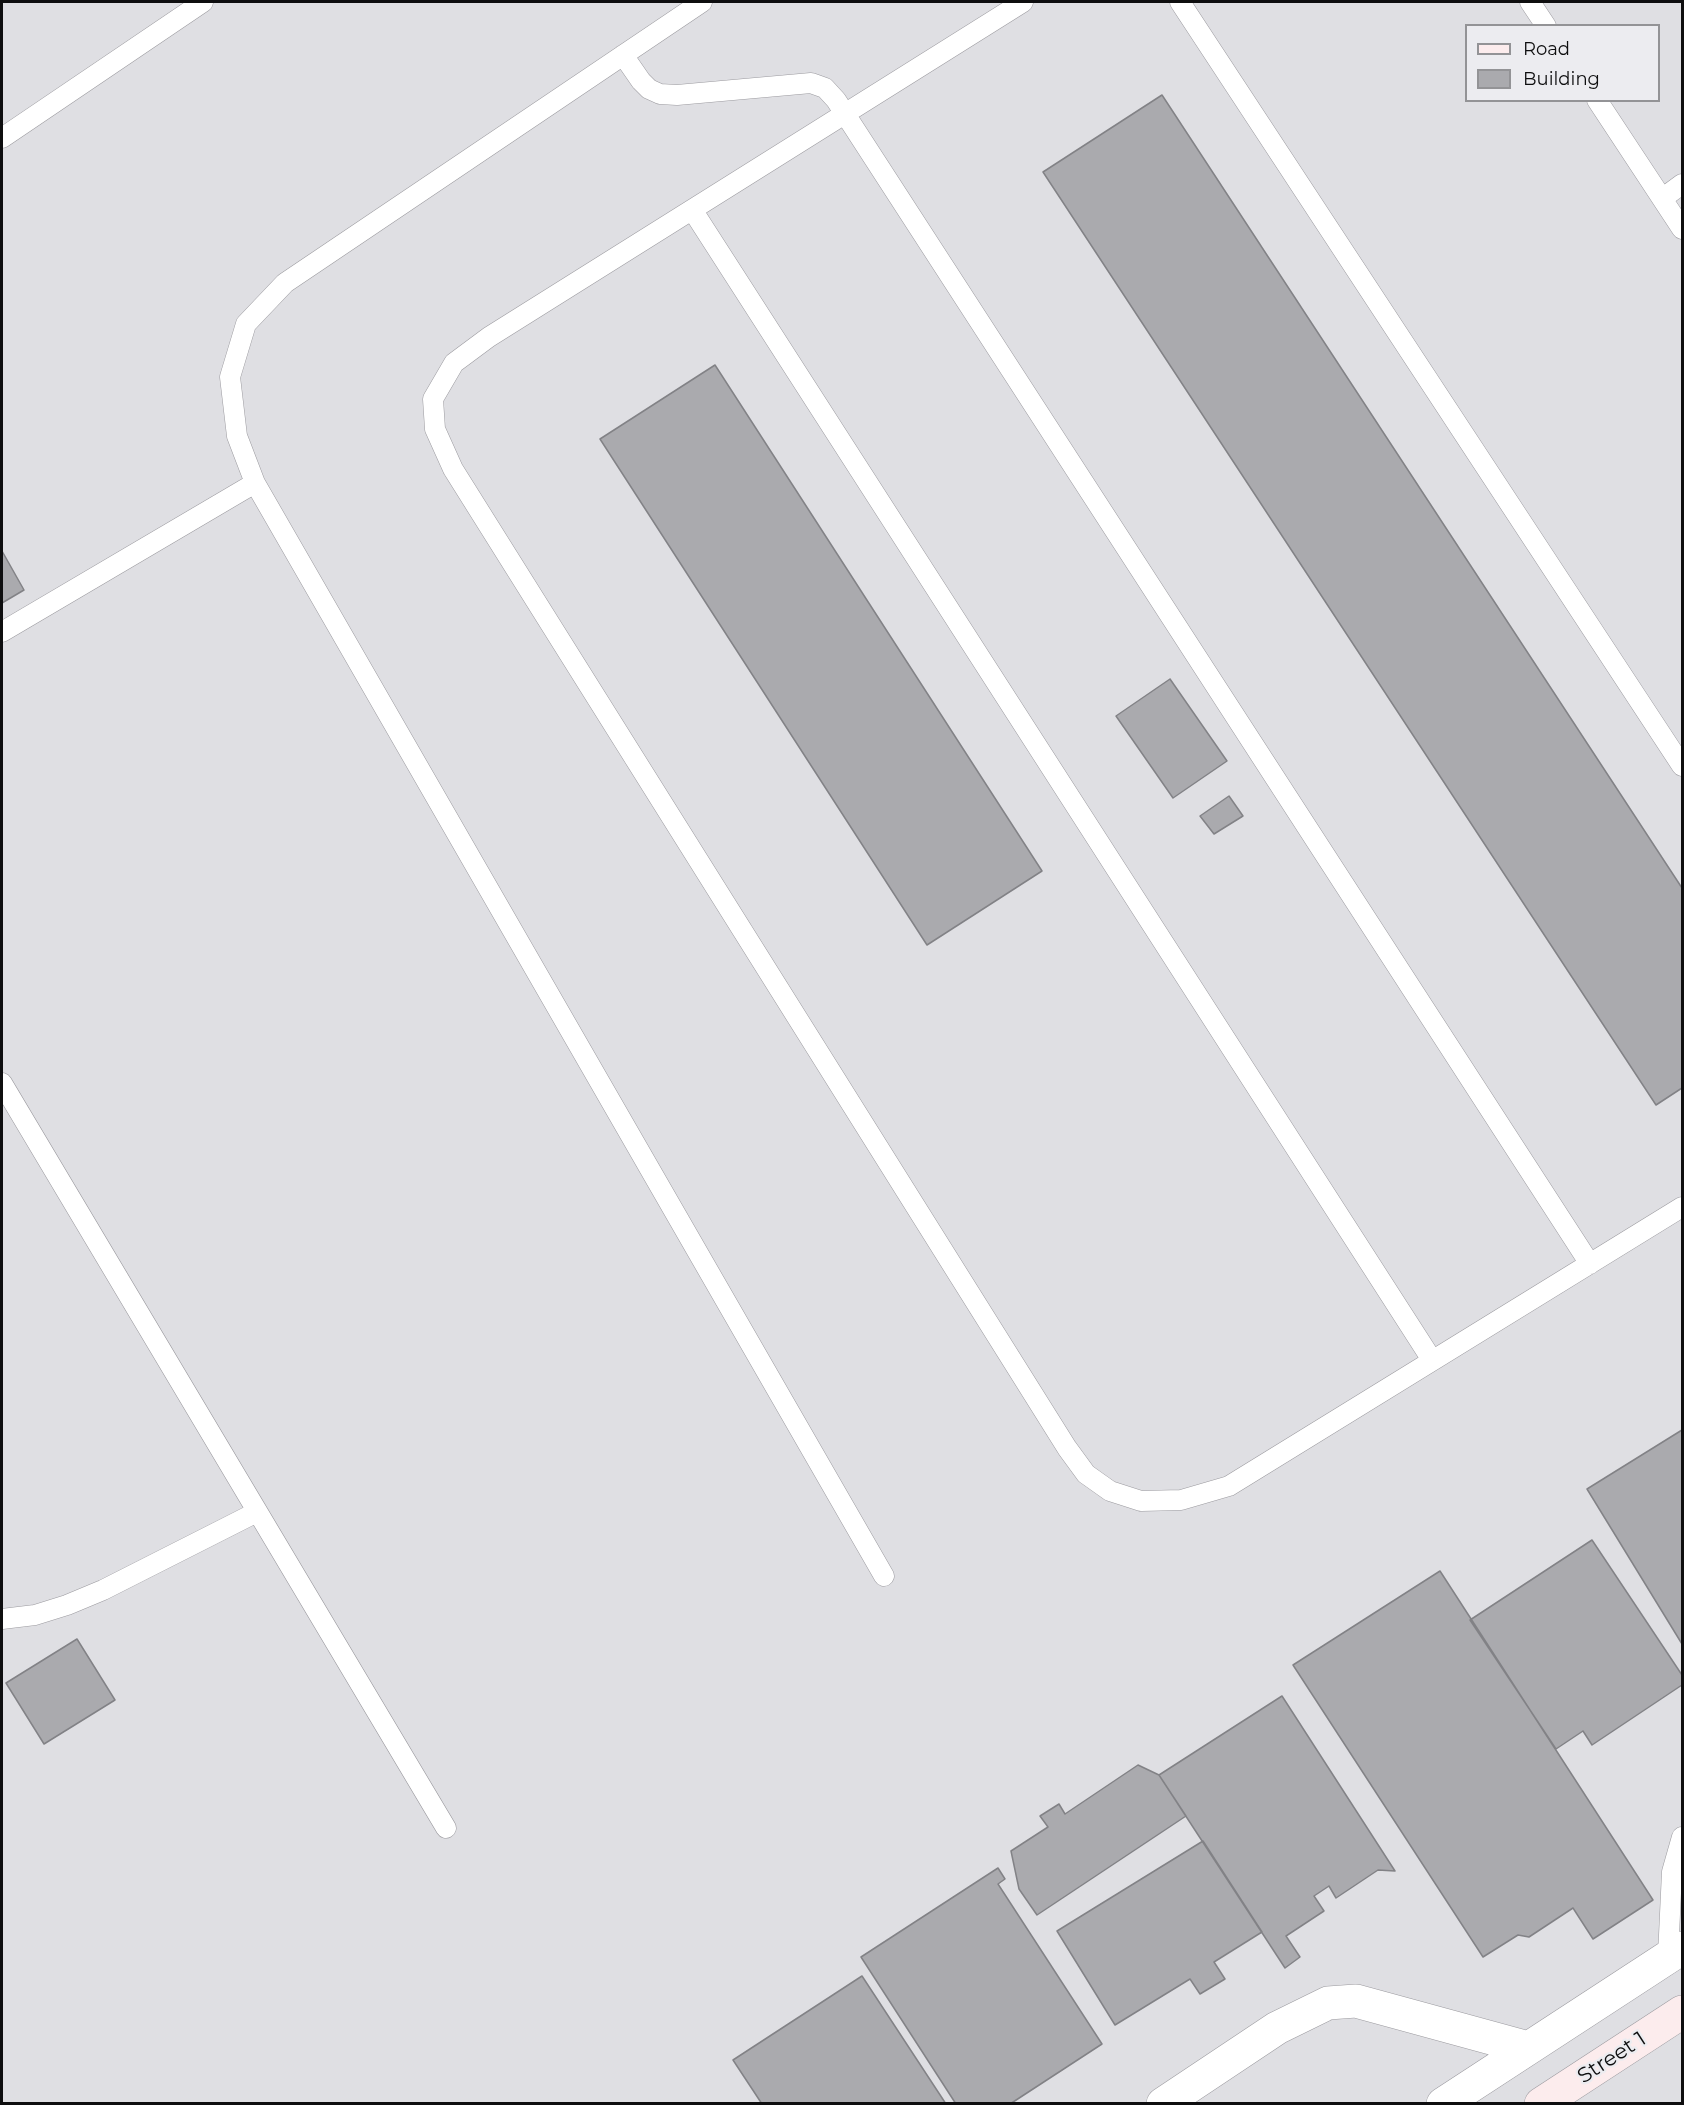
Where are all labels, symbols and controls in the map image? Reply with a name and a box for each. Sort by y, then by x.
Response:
legend [1465,24,1660,102]
text: Road [1523,38,1570,60]
text: Building [1523,68,1600,90]
street label: Street 1 [1573,2027,1651,2089]

